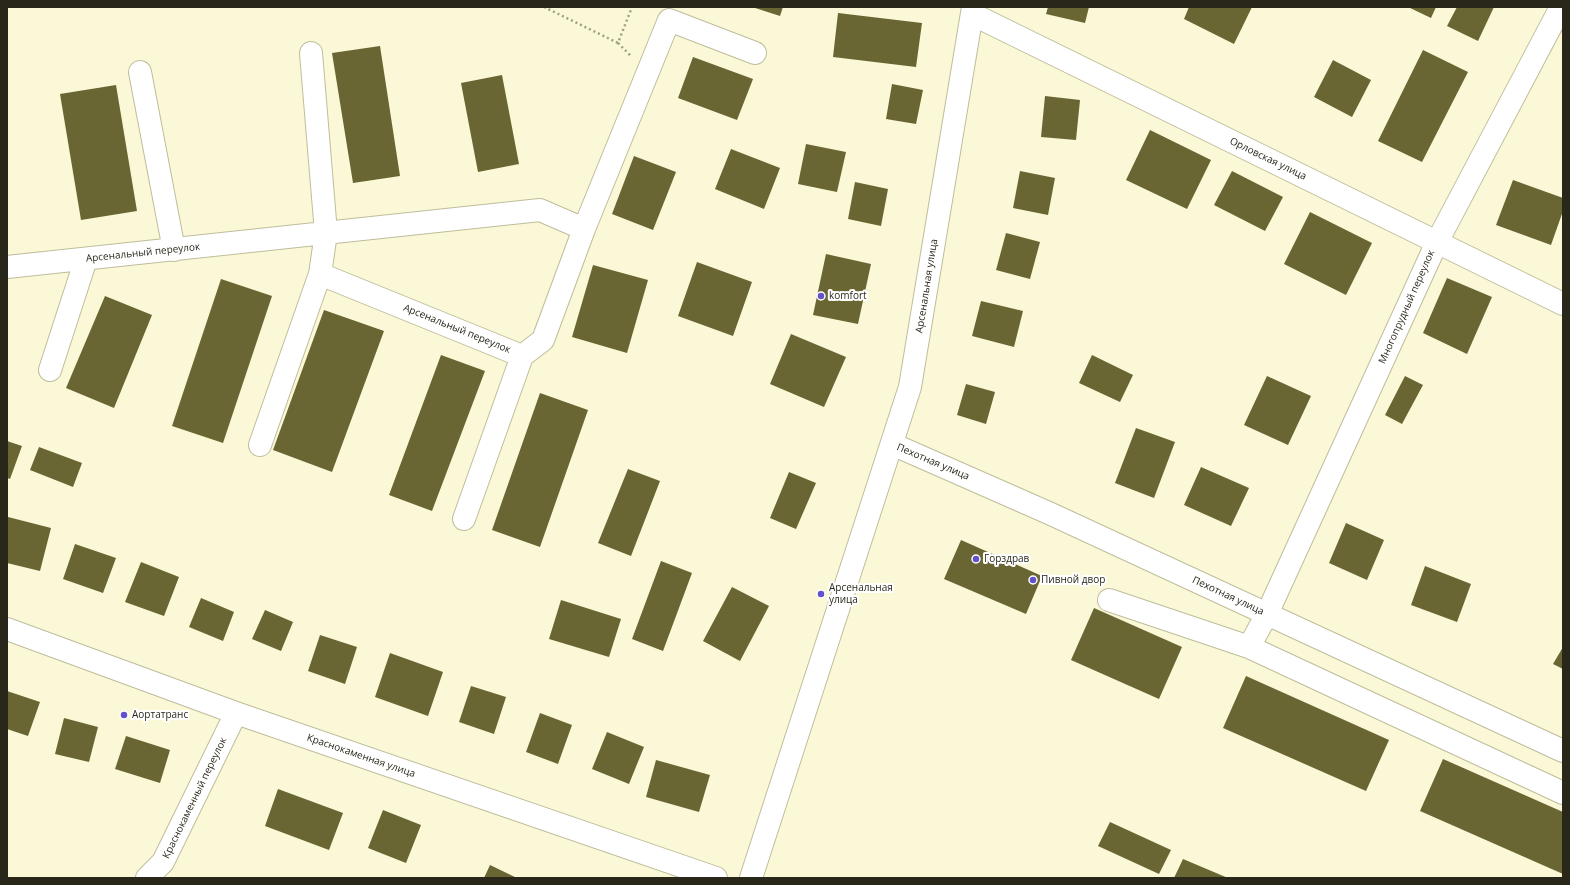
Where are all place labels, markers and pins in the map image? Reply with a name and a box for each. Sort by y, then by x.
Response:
place label: komfort [829,290,867,302]
marker: komfort [816,291,826,301]
place label: Горздрав [984,553,1029,565]
marker: Горздрав [971,554,981,564]
place label: Пивной двор [1041,574,1105,586]
marker: Пивной двор [1028,575,1038,585]
place label: Арсенальная улица [829,582,893,606]
marker: Арсенальная улица [816,589,826,599]
place label: Аортатранс [132,709,188,721]
marker: Аортатранс [119,710,129,720]

